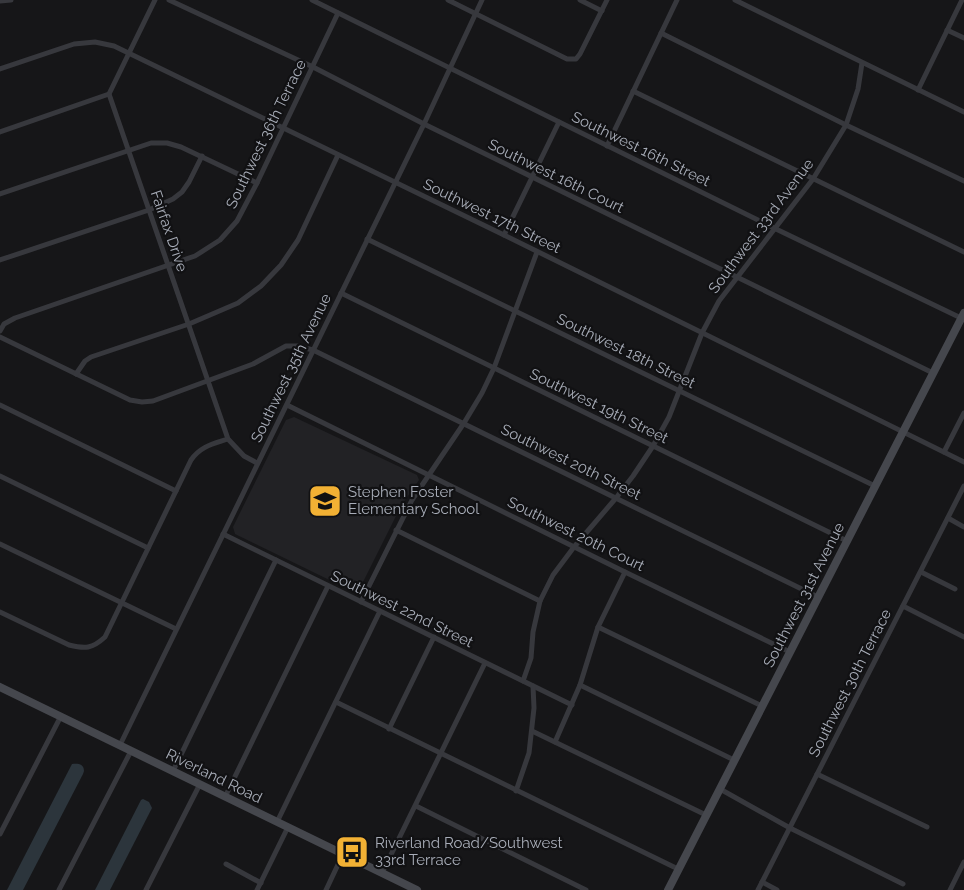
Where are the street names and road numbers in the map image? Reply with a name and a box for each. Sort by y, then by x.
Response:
street label: Southwest 36th Terrace [222,56,310,211]
street label: Southwest 16th Street [569,108,713,190]
street label: Southwest 16th Court [485,135,627,217]
street label: Southwest 33rd Avenue [705,155,818,297]
street label: Southwest 17th Street [420,175,564,257]
street label: Fairfax Drive [147,188,191,274]
street label: Southwest 35th Avenue [247,290,335,445]
street label: Southwest 18th Street [554,310,698,392]
street label: Southwest 19th Street [527,365,671,447]
street label: Southwest 20th Street [498,420,644,504]
street label: Southwest 20th Court [504,493,648,575]
street label: Southwest 31st Avenue [760,519,848,670]
street label: Southwest 22nd Street [328,567,476,651]
street label: Southwest 30th Terrace [805,606,895,760]
street label: Riverland Road [163,745,265,807]

